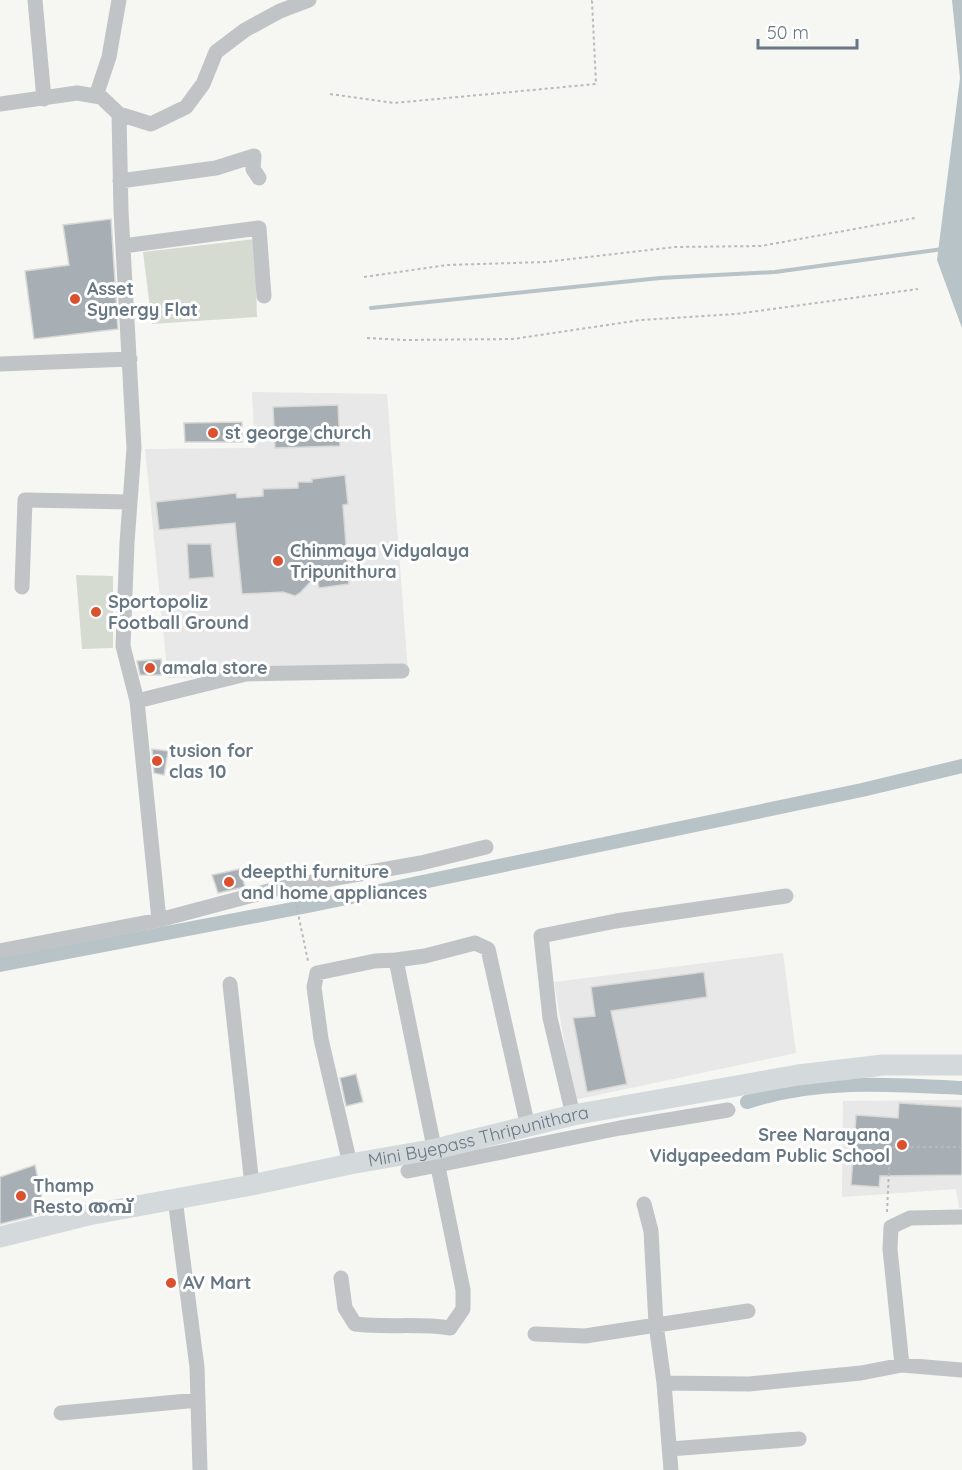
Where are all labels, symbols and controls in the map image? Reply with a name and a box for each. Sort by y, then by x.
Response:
scale bar [758,12,857,50]
text: 50 m [767,21,809,44]
place label: Asset Synergy Flat [87,277,198,321]
marker: Asset Synergy Flat [68,292,82,306]
place label: st george church [225,421,371,444]
marker: st george church [206,426,220,440]
place label: Chinmaya Vidyalaya Tripunithura [290,539,469,583]
marker: Chinmaya Vidyalaya Tripunithura [271,554,285,568]
place label: Sportopoliz Football Ground [108,590,249,634]
marker: Sportopoliz Football Ground [89,605,103,619]
place label: amala store [162,656,268,679]
marker: amala store [143,661,157,675]
place label: tusion for clas 10 [169,739,253,783]
marker: tusion for clas 10 [150,754,164,768]
place label: deepthi furniture and home appliances [241,860,427,904]
marker: deepthi furniture and home appliances [222,875,236,889]
street label: Mini Byepass Thripunithara [366,1100,591,1172]
place label: Sree Narayana Vidyapeedam Public School [649,1123,890,1167]
marker: Sree Narayana Vidyapeedam Public School [895,1138,909,1152]
place label: Thamp Resto തമ്പ് [33,1174,134,1218]
marker: Thamp Resto തമ്പ് [14,1189,28,1203]
place label: AV Mart [183,1271,251,1294]
marker: AV Mart [164,1276,178,1290]

